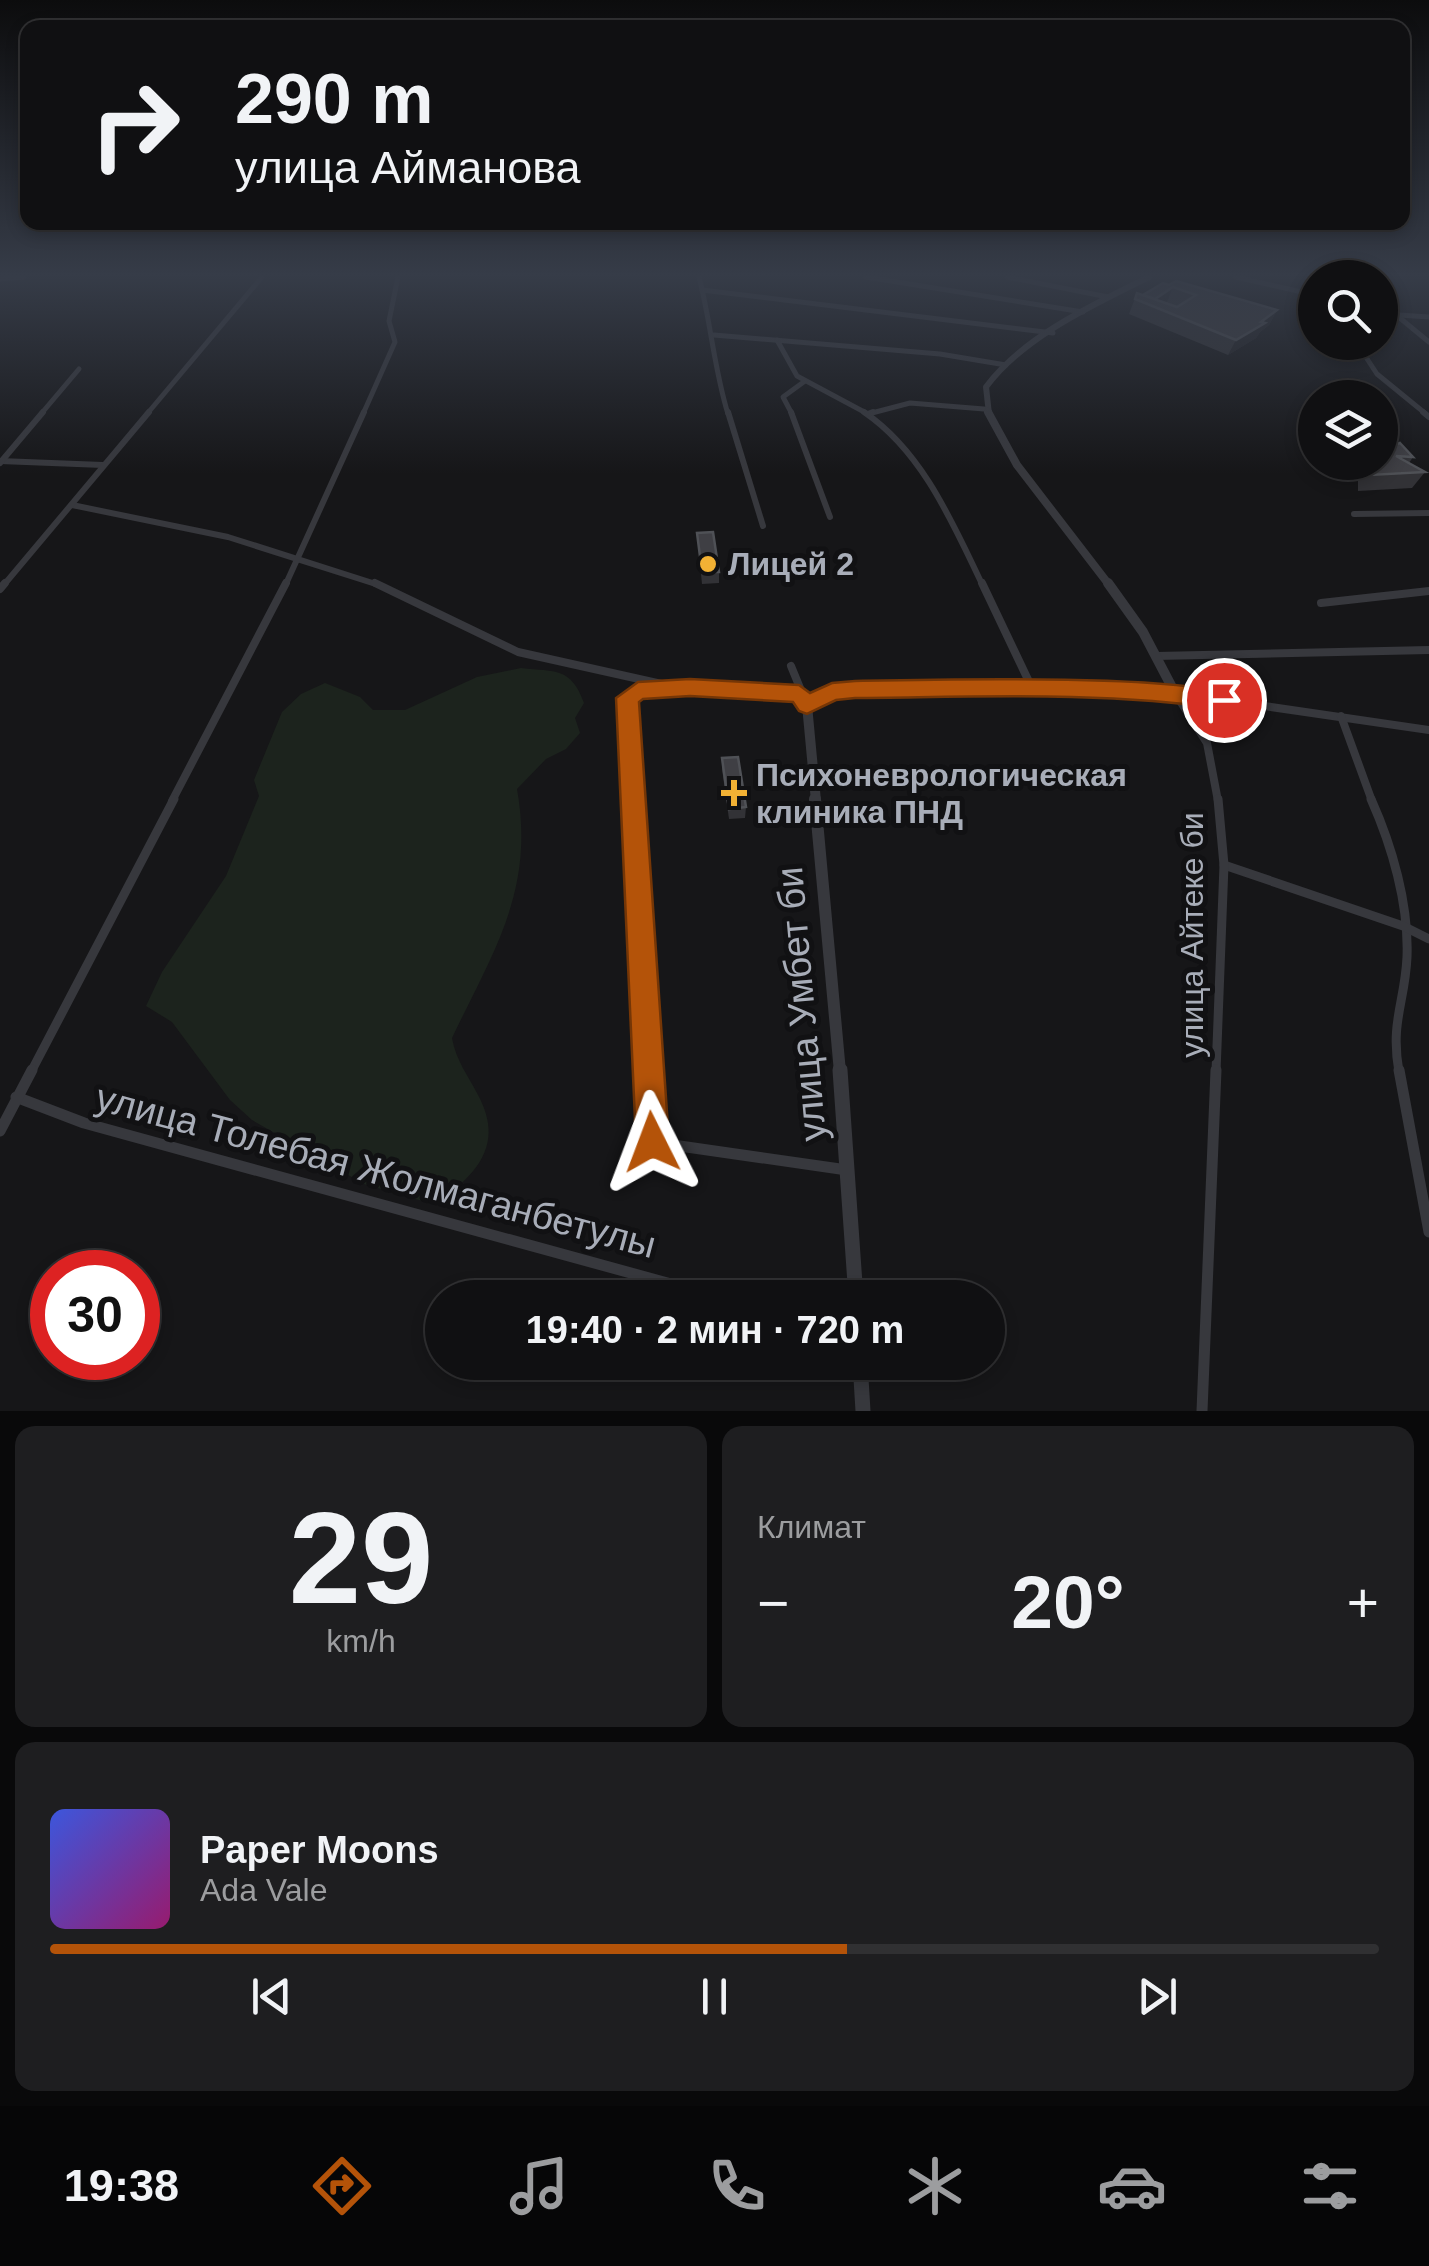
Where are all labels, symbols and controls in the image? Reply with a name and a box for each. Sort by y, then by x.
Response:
icon: right [70,60,200,190]
text: 290 m [235,60,433,138]
text: улица Айманова [235,142,581,193]
map controls [1298,260,1398,480]
button: search [1298,260,1398,360]
button: layers [1298,380,1398,480]
place label: Лицей 2 [728,546,854,582]
marker: Лицей 2 [697,553,719,575]
pin [1182,658,1267,743]
icon: arrive [1197,673,1252,728]
place label: Психоневрологическая клиника ПНД [756,757,1127,830]
marker: Психоневрологическая клиника ПНД [721,780,747,806]
street label: улица Айтеке би [1174,812,1210,1058]
street label: улица Умбет би [768,865,834,1143]
street label: улица Толебая Жолмаганбетулы [91,1076,661,1266]
position arrow [600,1090,704,1194]
speed limit sign: 30 [30,1250,160,1380]
text: 19:40 · 2 мин · 720 m [526,1309,904,1351]
text: 29 [289,1485,433,1631]
text: Климат [757,1509,866,1545]
text: 20° [1011,1560,1125,1644]
text: − [757,1572,789,1634]
text: + [1347,1572,1379,1634]
text: km/h [326,1623,396,1659]
text: Paper Moons [200,1829,439,1871]
text: Ada Vale [200,1872,328,1908]
icon: previous [244,1969,299,2024]
icon: pause [687,1969,742,2024]
icon: next [1130,1969,1185,2024]
icon: directions [307,2151,377,2221]
icon: music [504,2151,574,2221]
icon: phone [702,2151,772,2221]
icon: climate [900,2151,970,2221]
icon: car [1097,2151,1167,2221]
icon: filters [1295,2151,1365,2221]
text: 19:38 [64,2160,179,2211]

